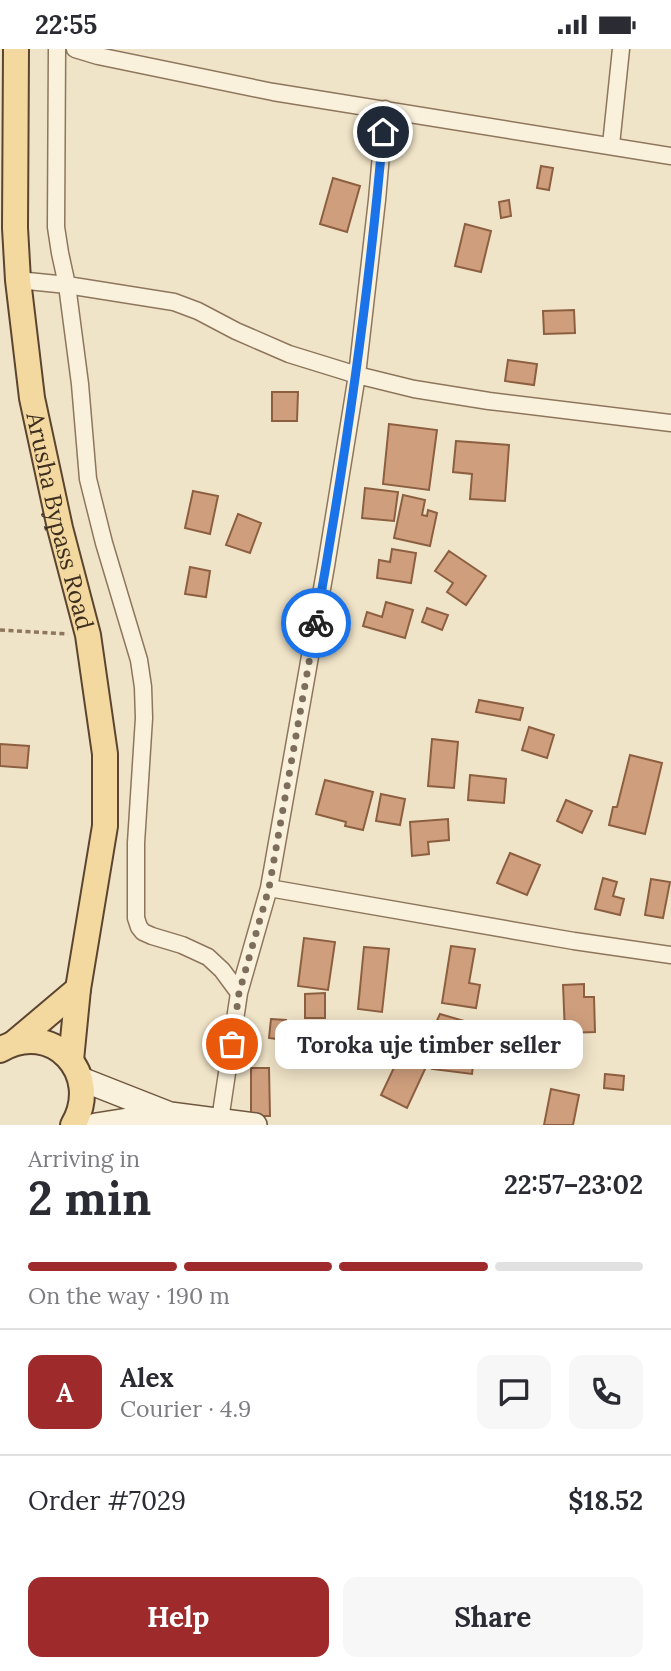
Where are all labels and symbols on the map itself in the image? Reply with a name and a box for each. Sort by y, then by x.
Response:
pin [353,102,413,162]
street label: Arusha Bypass Road [20,408,101,633]
courier [281,588,351,658]
pin [202,1014,262,1074]
callout: Toroka uje timber seller [274,1019,582,1069]

